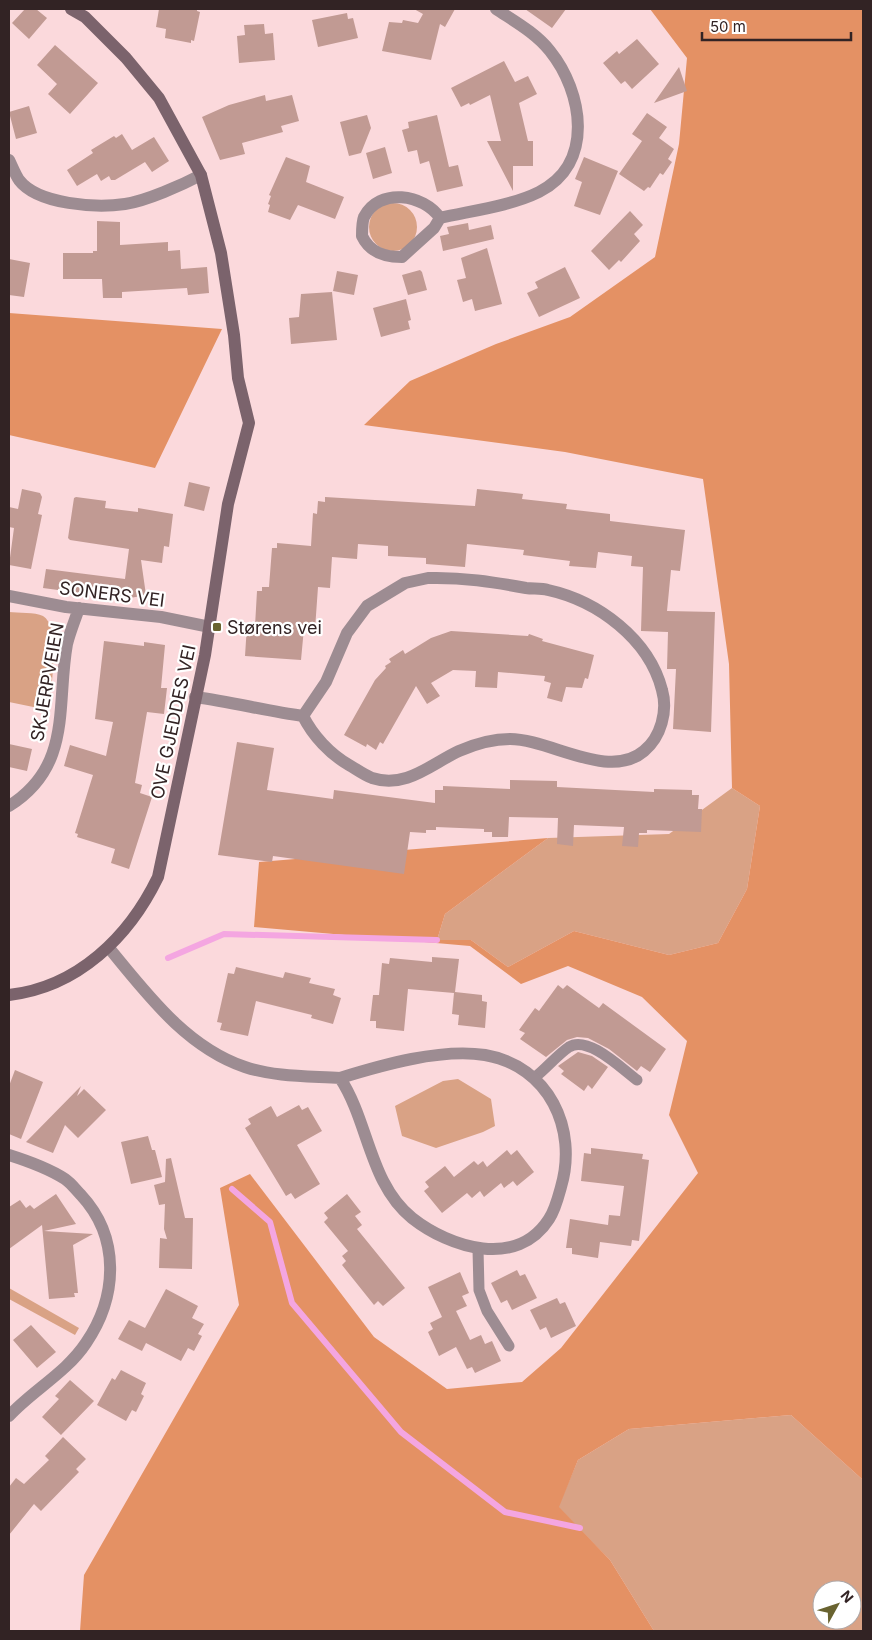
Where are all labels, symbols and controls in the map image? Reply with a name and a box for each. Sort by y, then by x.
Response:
scale bar [702,10,851,42]
text: 50 m [710,17,746,36]
street label: SONERS VEI [58,577,166,611]
place label: Størens vei [227,617,322,638]
street label: SKJERPVEIEN [26,621,68,743]
marker: Størens vei [211,621,223,633]
street label: OVE GJEDDES VEI [146,643,200,801]
north arrow [812,1580,862,1630]
text: N [837,1587,857,1606]

